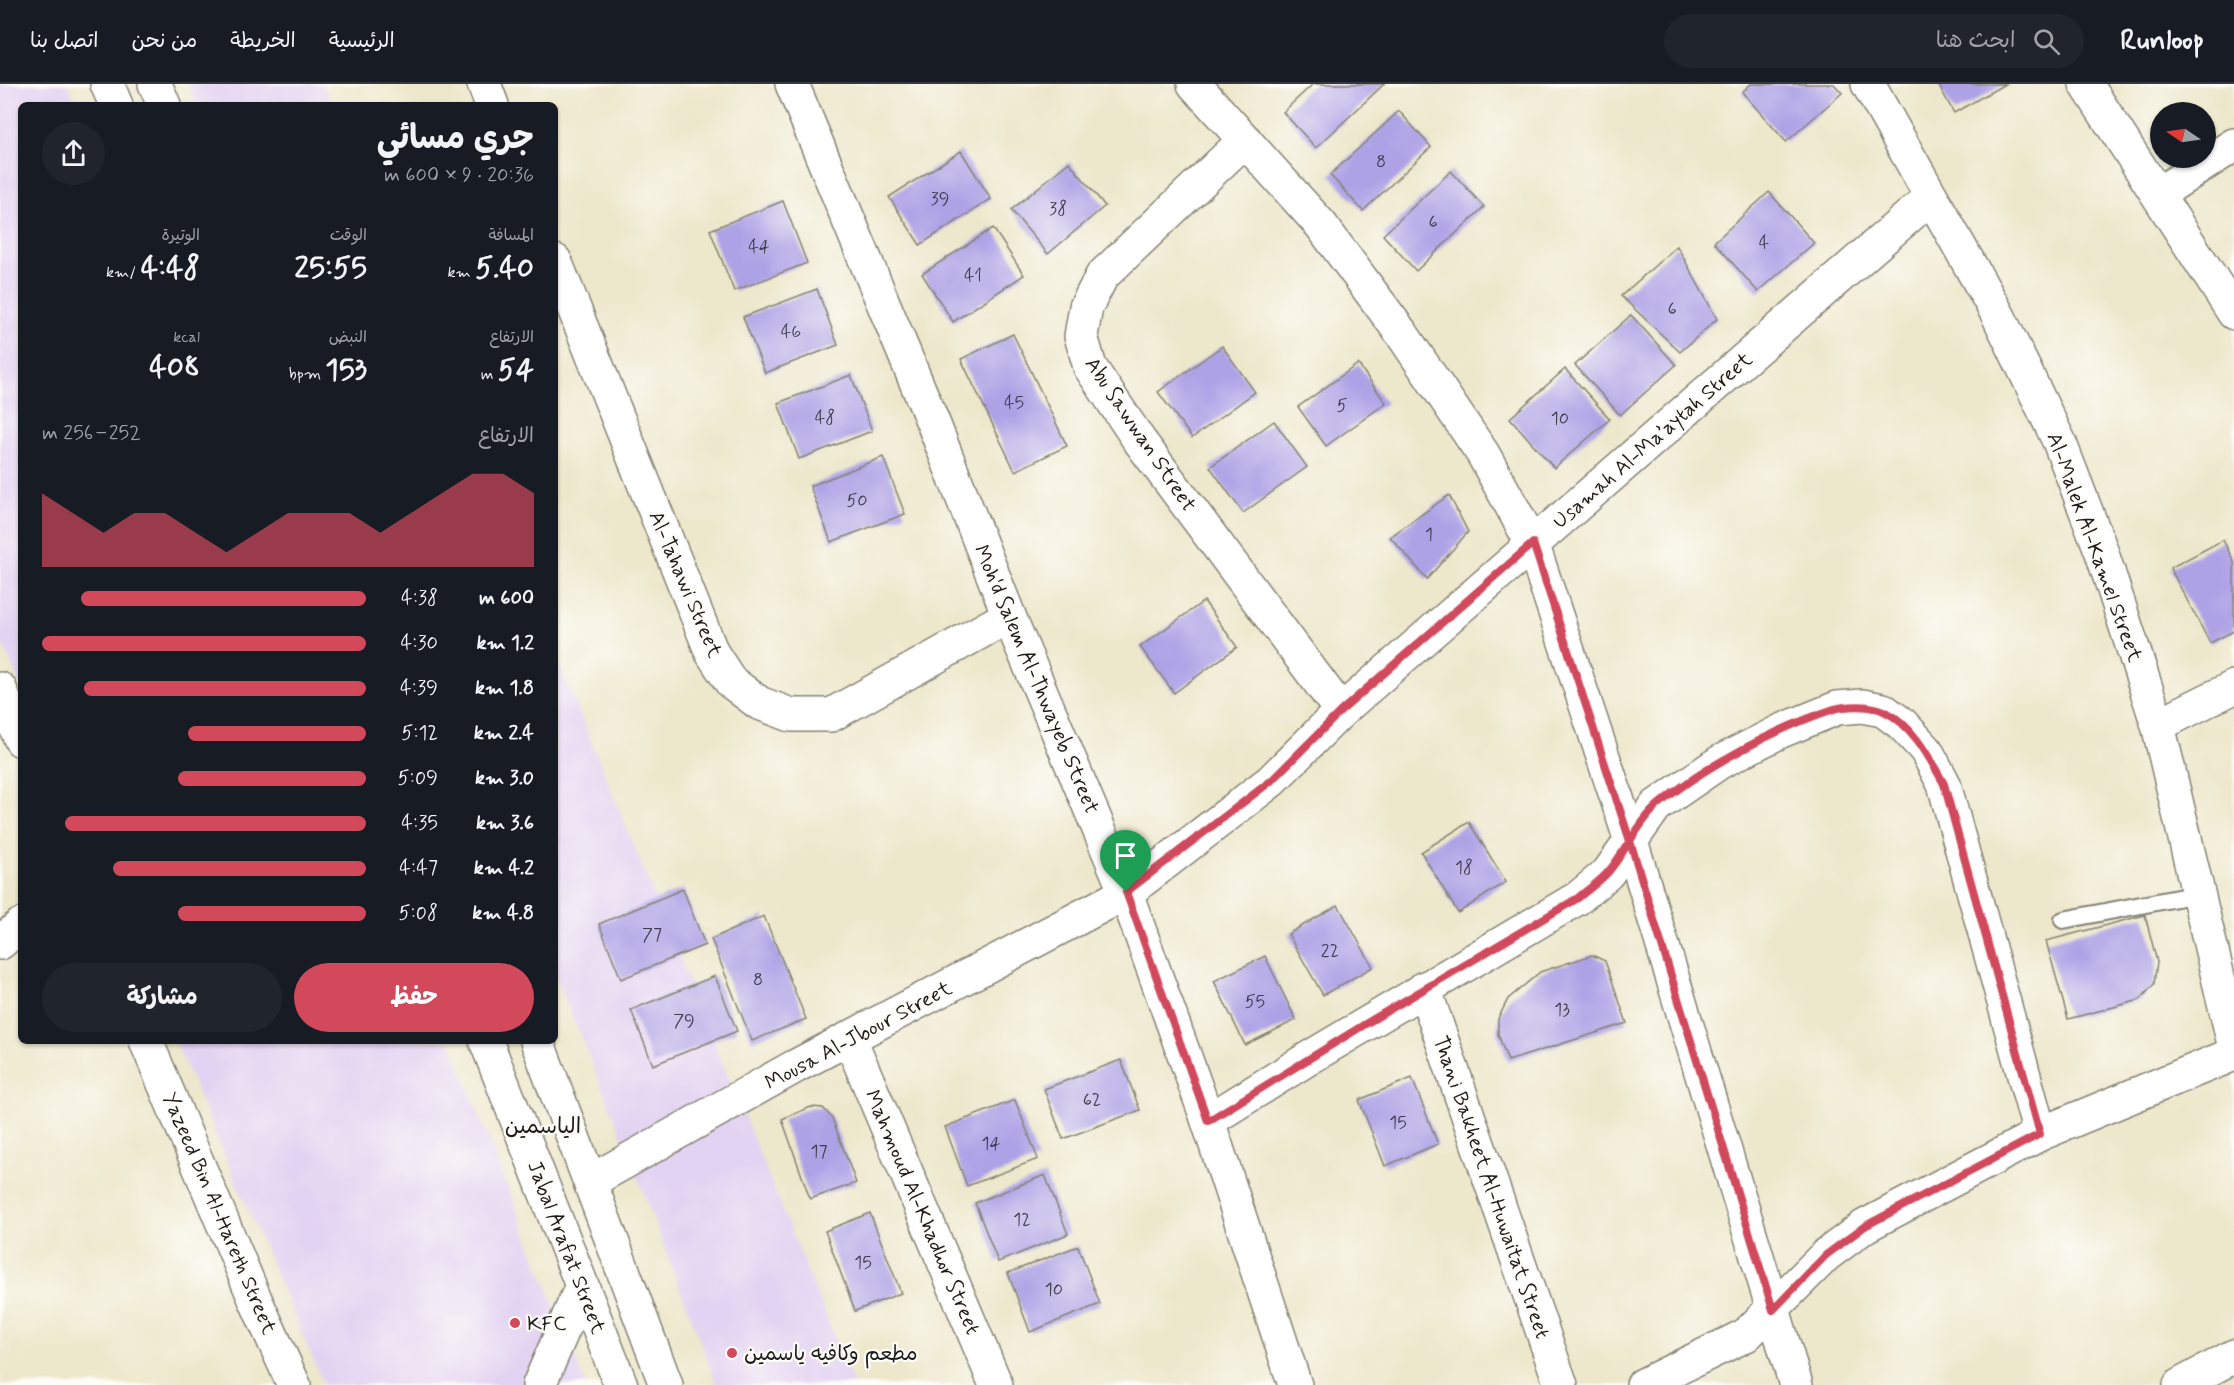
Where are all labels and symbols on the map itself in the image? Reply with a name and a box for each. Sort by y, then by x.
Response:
north arrow [2150,102,2216,168]
house number: 8 [1376,150,1386,174]
house number: 39 [931,187,949,211]
house number: 38 [1049,197,1067,221]
house number: 6 [1428,210,1438,234]
house number: 4 [1759,231,1769,255]
house number: 44 [748,235,770,259]
house number: 41 [964,264,982,288]
house number: 6 [1667,297,1677,321]
house number: 46 [781,320,801,344]
street label: Usamah Al-Ma’aytah Street [1547,346,1759,535]
street label: Abu Sawwan Street [1078,352,1202,517]
house number: 45 [1004,391,1024,415]
house number: 5 [1337,394,1348,418]
house number: 48 [815,406,835,430]
house number: 10 [1551,407,1569,431]
street label: Al-Malek Al-Kamel Street [2039,429,2149,667]
house number: 50 [846,489,868,513]
street label: Al-Tahawi Street [642,507,729,663]
house number: 1 [1425,523,1433,547]
street label: Moh'd Salem Al-Thwayeb Street [967,541,1106,818]
pin [1100,830,1151,892]
house number: 18 [1455,856,1473,880]
house number: 77 [642,923,662,947]
house number: 22 [1321,939,1339,963]
house number: 8 [753,968,763,992]
street label: Mousa Al-Jbour Street [760,974,958,1097]
house number: 55 [1245,990,1265,1014]
house number: 13 [1554,998,1570,1022]
house number: 79 [673,1009,695,1033]
street label: Thani Bakheet Al-Huwaitat Street [1426,1032,1556,1343]
street label: Mahmoud Al-Khadhor Street [858,1086,987,1339]
street label: Yazeed Bin Al-Hareth Street [155,1088,283,1339]
house number: 62 [1083,1088,1101,1112]
house number: 15 [1389,1111,1407,1135]
district label: الياسمين [505,1113,581,1141]
house number: 14 [982,1132,1001,1156]
house number: 17 [810,1140,828,1164]
street label: Jabal Arafat Street [520,1157,612,1338]
house number: 12 [1013,1208,1031,1232]
house number: 15 [854,1251,872,1275]
house number: 10 [1045,1278,1063,1302]
place label: KFC [527,1310,567,1338]
marker: KFC [508,1316,522,1330]
place label: مطعم وكافيه ياسمين [744,1340,918,1369]
marker: مطعم وكافيه ياسمين [725,1346,739,1360]

